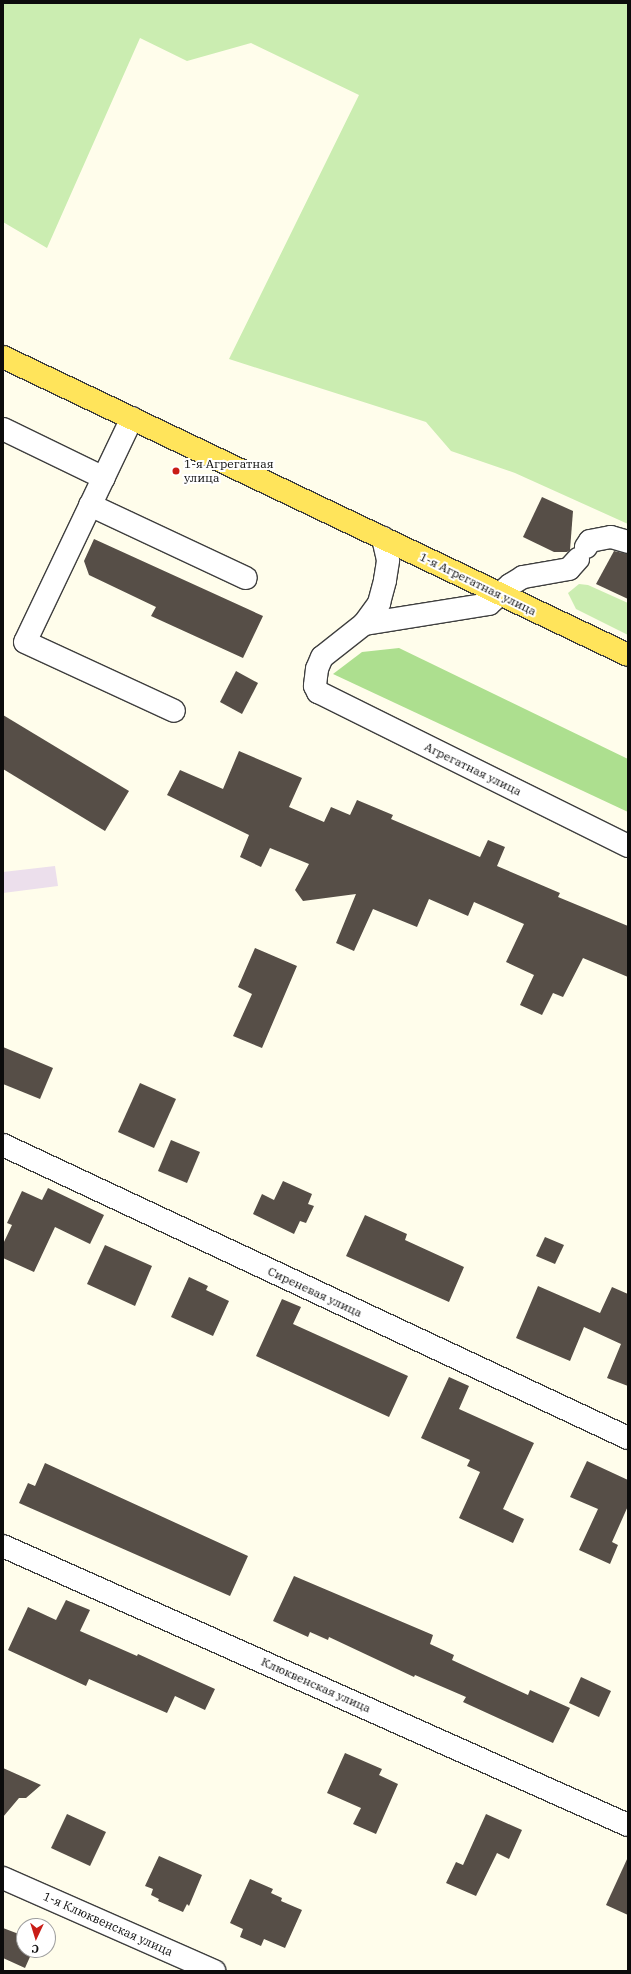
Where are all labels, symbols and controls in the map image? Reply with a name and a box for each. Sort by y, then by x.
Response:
place label: 1-я Агрегатная улица [184,457,274,485]
marker: 1-я Агрегатная улица [171,466,181,476]
street label: 1-я Агрегатная улица [417,549,539,619]
street label: Агрегатная улица [422,739,524,799]
street label: Сиреневая улица [265,1264,365,1320]
street label: Клюквенская улица [259,1654,373,1716]
street label: 1-я Клюквенская улица [41,1889,175,1959]
north arrow [16,1918,56,1958]
text: С [31,1942,39,1956]

